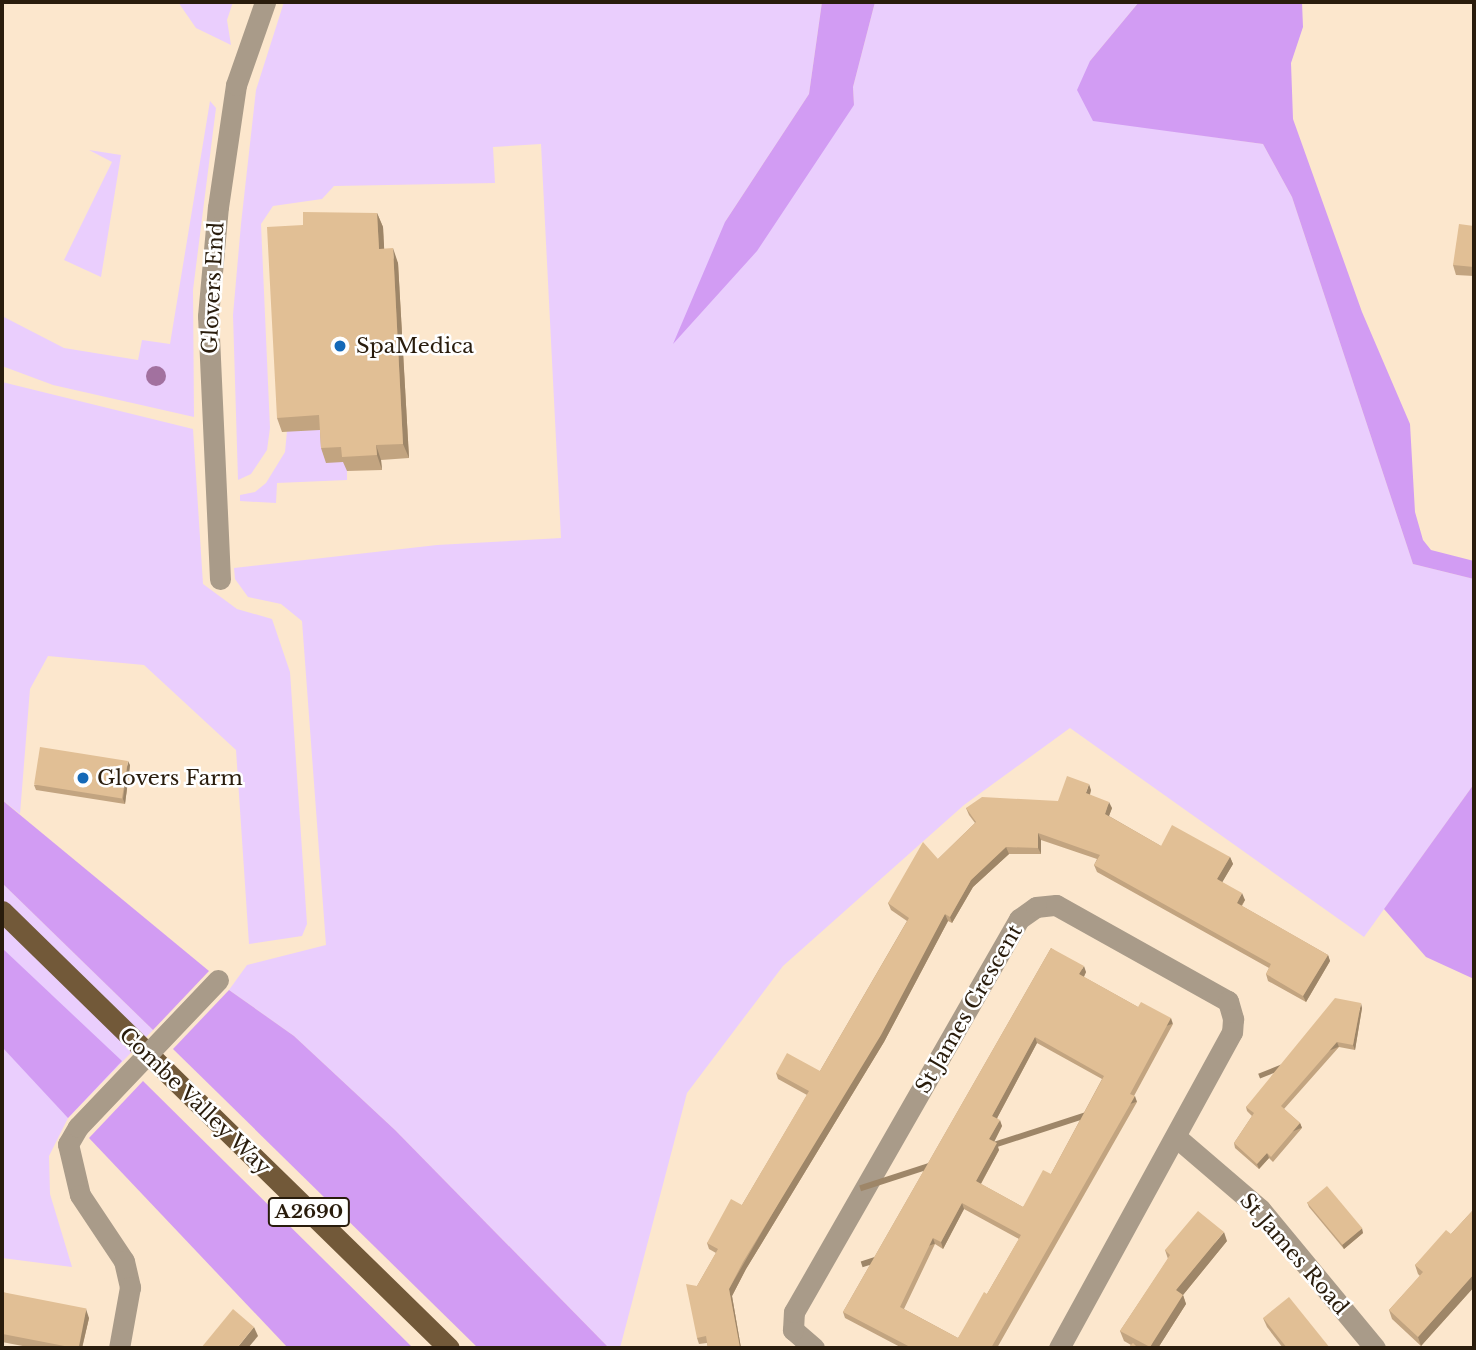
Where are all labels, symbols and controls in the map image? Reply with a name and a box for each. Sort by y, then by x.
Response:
street label: Glovers End [197,221,229,355]
place label: SpaMedica [356,333,474,359]
marker: SpaMedica [330,336,350,356]
place label: Glovers Farm [97,765,243,791]
marker: Glovers Farm [75,770,91,786]
street label: St James Crescent [910,920,1028,1098]
street label: Combe Valley Way [113,1021,277,1181]
street label: St James Road [1234,1188,1354,1320]
road number: A2690 [267,1196,351,1228]

